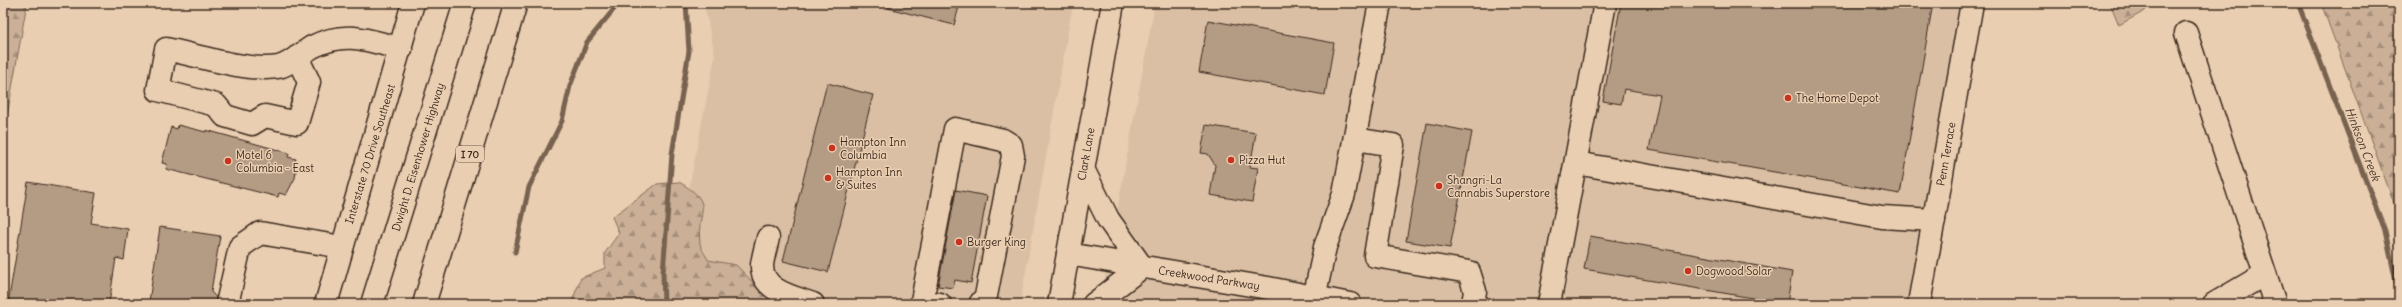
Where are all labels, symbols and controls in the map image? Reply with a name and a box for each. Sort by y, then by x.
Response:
street label: Dwight D. Eisenhower Highway [389,81,447,233]
street label: Interstate 70 Drive Southeast [342,82,398,226]
place label: The Home Depot [1796,91,1879,105]
marker: The Home Depot [1783,93,1793,103]
water label: Hinkson Creek [2342,105,2384,184]
street label: Penn Terrace [1933,121,1959,187]
street label: Clark Lane [1074,127,1098,181]
place label: Hampton Inn Columbia [840,135,906,162]
marker: Hampton Inn Columbia [827,143,837,153]
road number: I 70 [456,146,484,162]
place label: Motel 6 Columbia - East [236,148,314,175]
place label: Pizza Hut [1239,153,1286,167]
marker: Pizza Hut [1226,155,1236,165]
marker: Motel 6 Columbia - East [223,156,233,166]
place label: Hampton Inn & Suites [836,165,902,192]
marker: Hampton Inn & Suites [823,173,833,183]
place label: Shangri-La Cannabis Superstore [1447,173,1550,200]
marker: Shangri-La Cannabis Superstore [1434,181,1444,191]
place label: Burger King [967,235,1026,249]
marker: Burger King [954,237,964,247]
street label: Creekwood Parkway [1157,263,1261,293]
place label: Dogwood Solar [1696,264,1772,278]
marker: Dogwood Solar [1683,266,1693,276]

